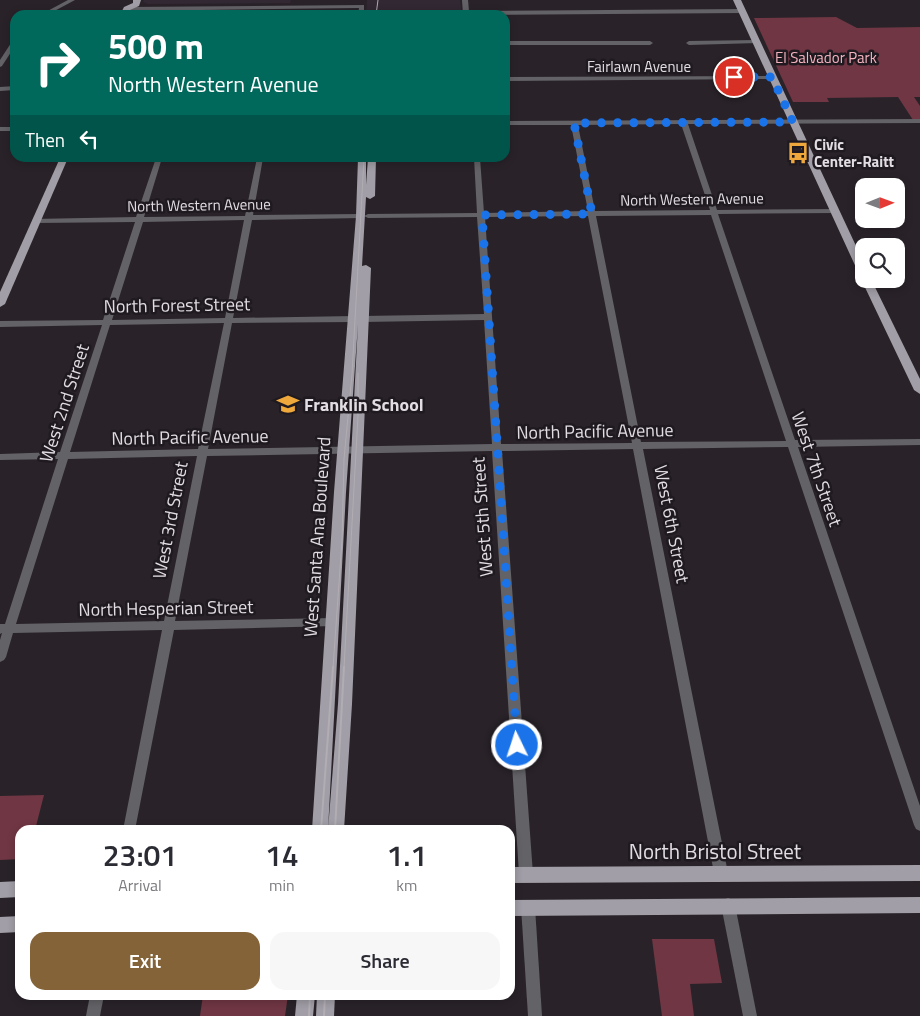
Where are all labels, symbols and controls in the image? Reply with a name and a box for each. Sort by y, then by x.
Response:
text: 500 m [108,19,204,73]
icon: right [25,30,90,95]
park label: El Salvador Park [775,46,877,69]
street label: Fairlawn Avenue [587,55,691,78]
pin [713,56,755,98]
icon: arrive [720,63,748,91]
text: North Western Avenue [108,67,319,101]
text: Then [25,125,65,154]
icon: left [75,125,103,153]
place label: Civic Center-Raitt [814,133,895,173]
bus stop icon: Civic Center-Raitt [785,140,811,166]
north arrow [855,178,905,228]
map controls [855,178,905,288]
street label: North Western Avenue [620,186,764,212]
street label: North Western Avenue [127,192,271,218]
button: search [855,238,905,288]
street label: North Forest Street [103,290,251,320]
street label: West 2nd Street [32,340,96,466]
school or university icon: Franklin School [275,391,301,417]
place label: Franklin School [304,391,424,418]
street label: West 7th Street [785,408,849,531]
street label: North Pacific Avenue [516,416,674,446]
street label: North Pacific Avenue [111,422,269,452]
street label: West Santa Ana Boulevard [297,436,337,638]
street label: West 5th Street [464,456,500,578]
street label: West 3rd Street [145,458,195,581]
street label: West 6th Street [647,463,697,586]
street label: North Hesperian Street [78,593,254,623]
position arrow [490,718,542,770]
text: 23:01 [103,832,177,878]
text: 14 [265,832,299,878]
text: 1.1 [386,832,427,878]
street label: North Bristol Street [629,835,802,867]
text: Arrival [118,873,162,897]
text: min [269,873,295,897]
text: km [396,873,417,897]
button: Exit [30,932,260,990]
button: Share [270,932,500,990]

